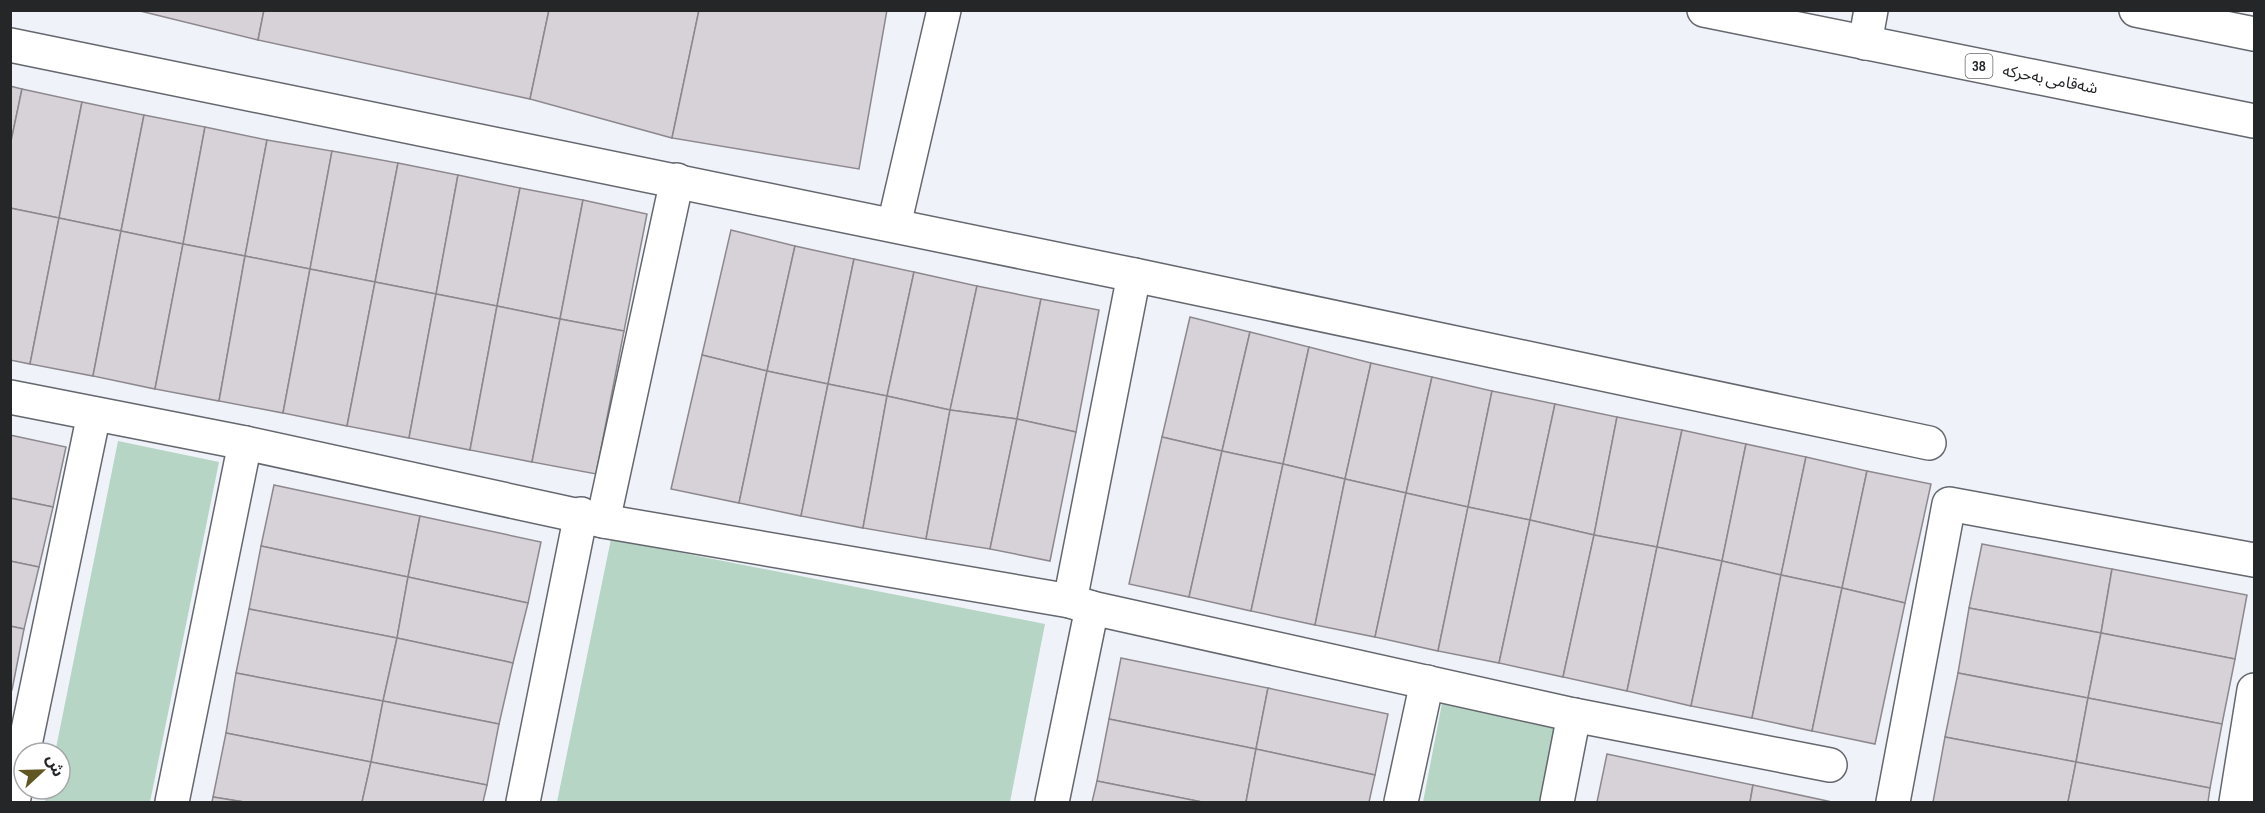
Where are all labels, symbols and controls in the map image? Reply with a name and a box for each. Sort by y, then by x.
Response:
road number: 38 [1966,54,1992,78]
street label: شەقامی بەحرکە [2001,61,2099,99]
north arrow [12,741,72,801]
text: ش [42,752,67,780]

